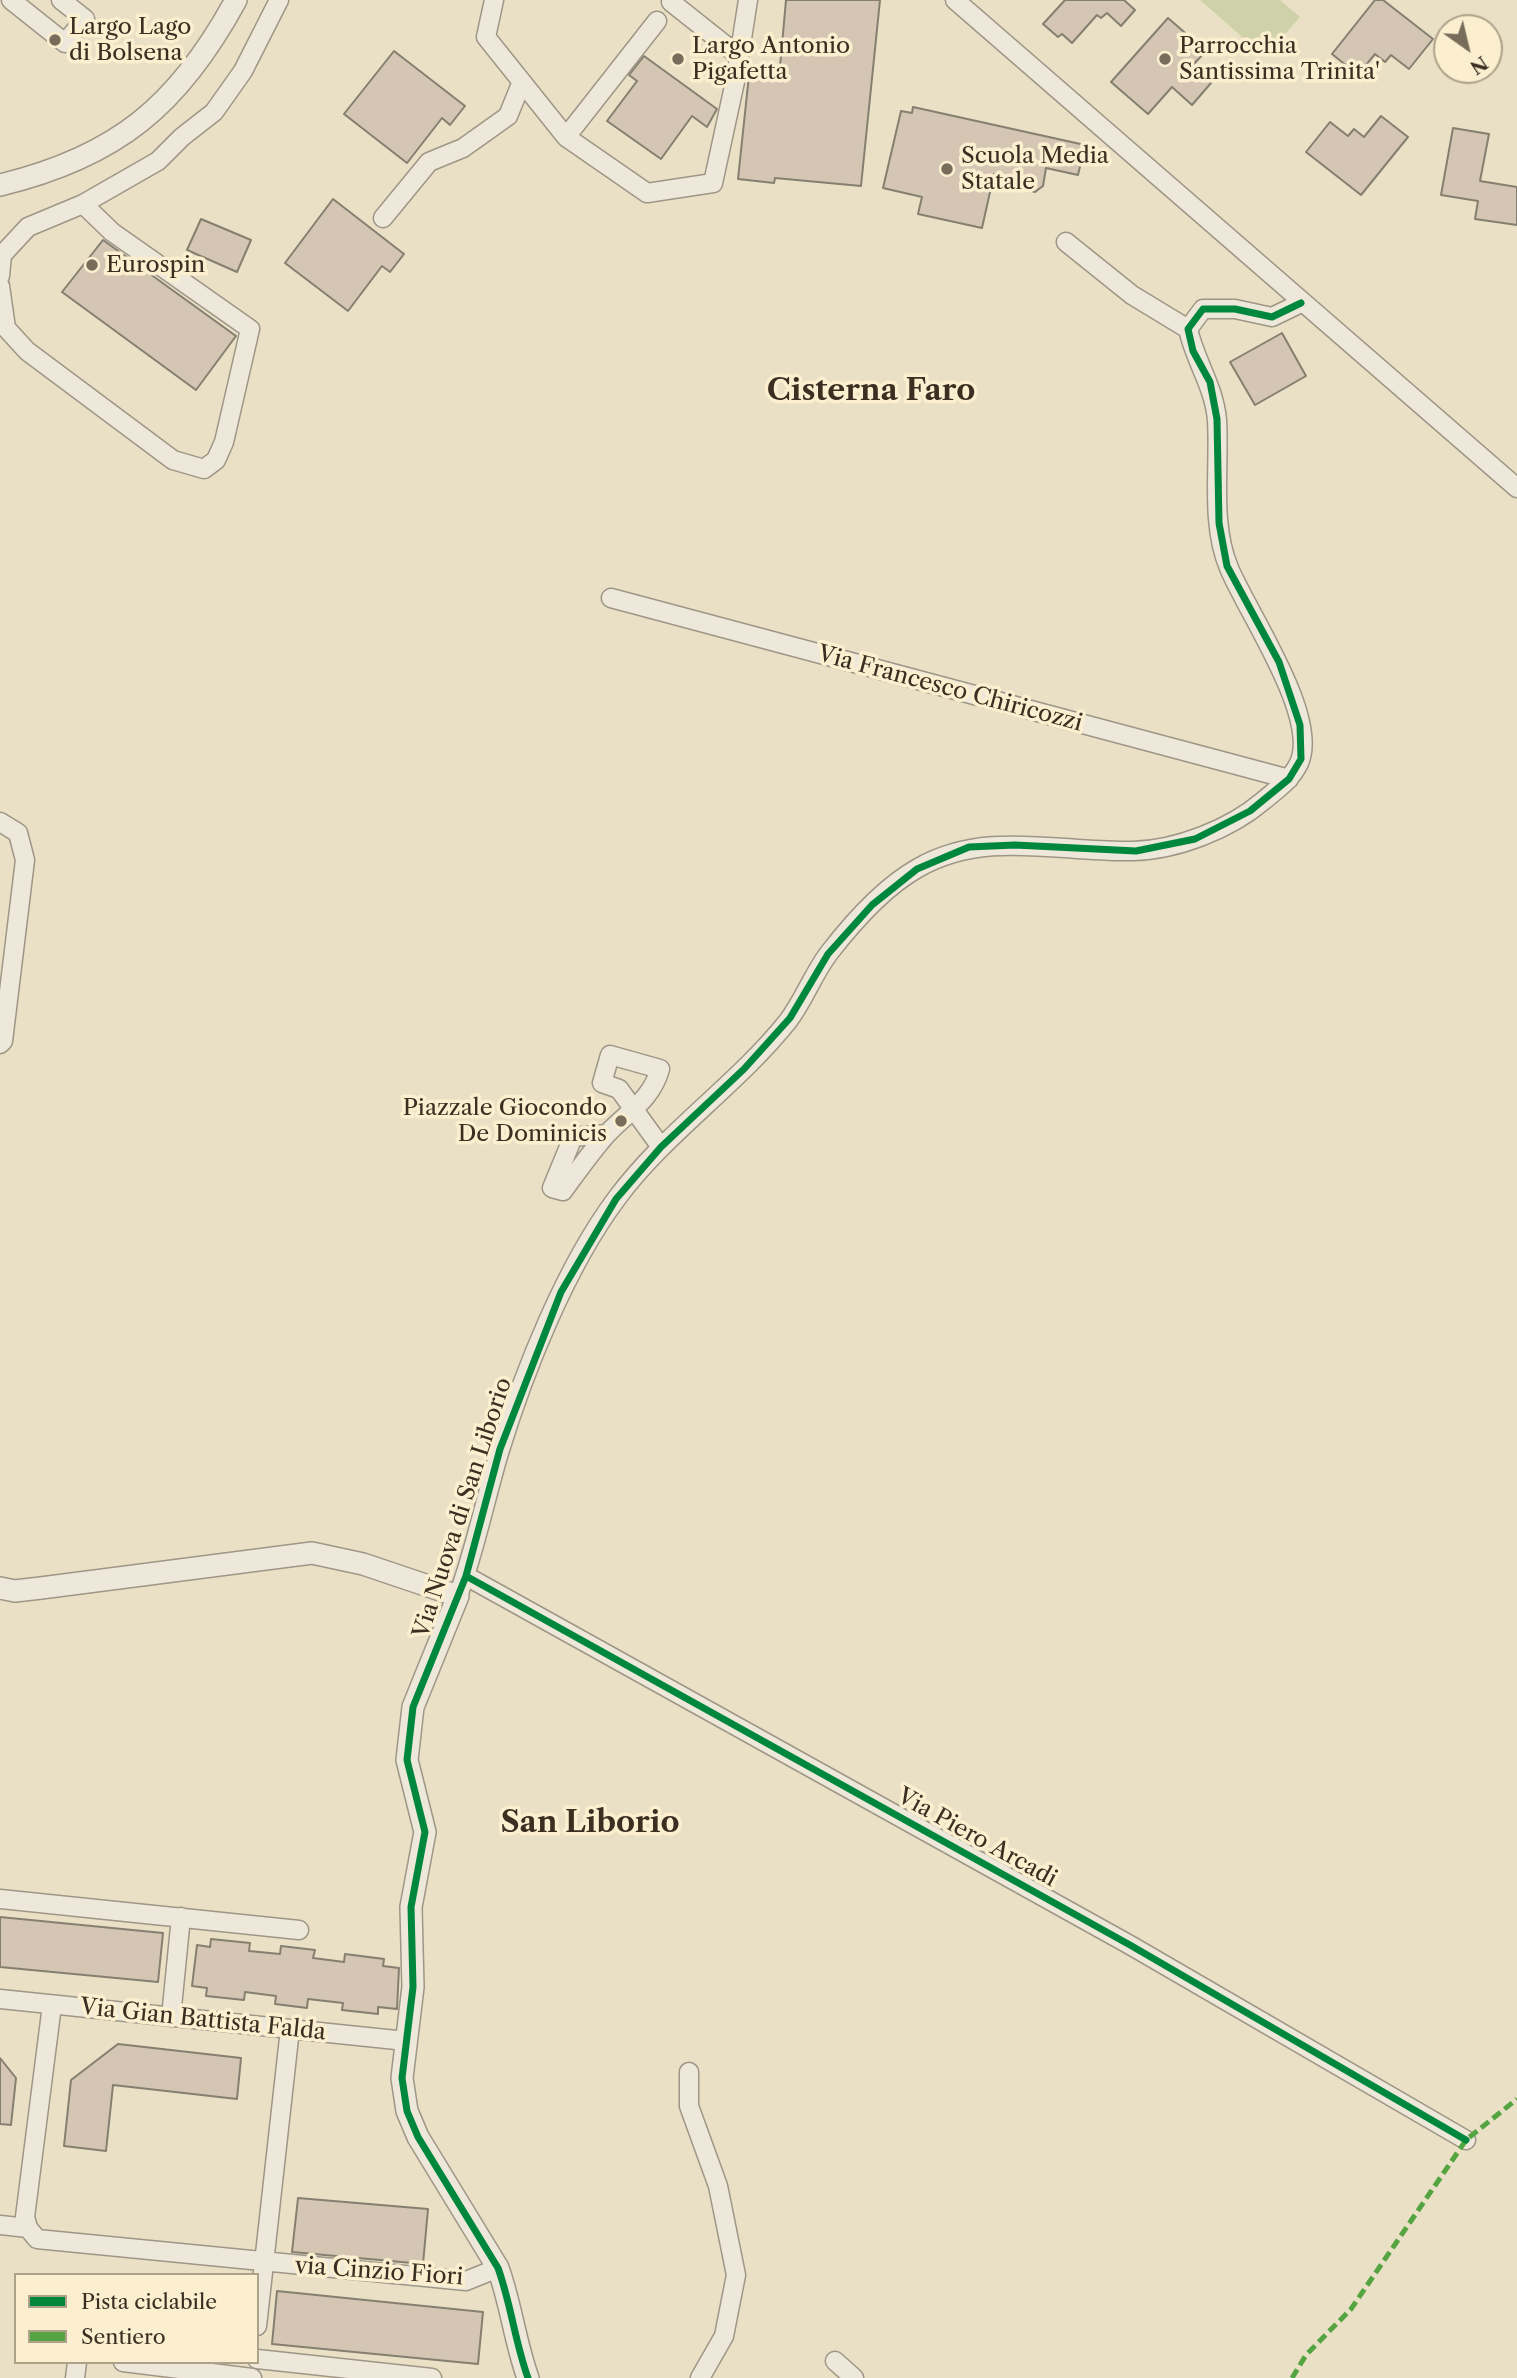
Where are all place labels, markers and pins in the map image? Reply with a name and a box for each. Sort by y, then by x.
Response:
place label: Largo Lago di Bolsena [69,13,191,67]
marker: Largo Lago di Bolsena [47,32,63,48]
place label: Largo Antonio Pigafetta [692,32,850,86]
place label: Parrocchia Santissima Trinita' [1179,32,1380,86]
marker: Largo Antonio Pigafetta [670,51,686,67]
marker: Parrocchia Santissima Trinita' [1157,51,1173,67]
place label: Scuola Media Statale [961,142,1109,196]
marker: Scuola Media Statale [939,161,955,177]
place label: Eurospin [106,251,205,279]
marker: Eurospin [84,257,100,273]
place label: Piazzale Giocondo De Dominicis [403,1094,607,1148]
marker: Piazzale Giocondo De Dominicis [613,1113,629,1129]

